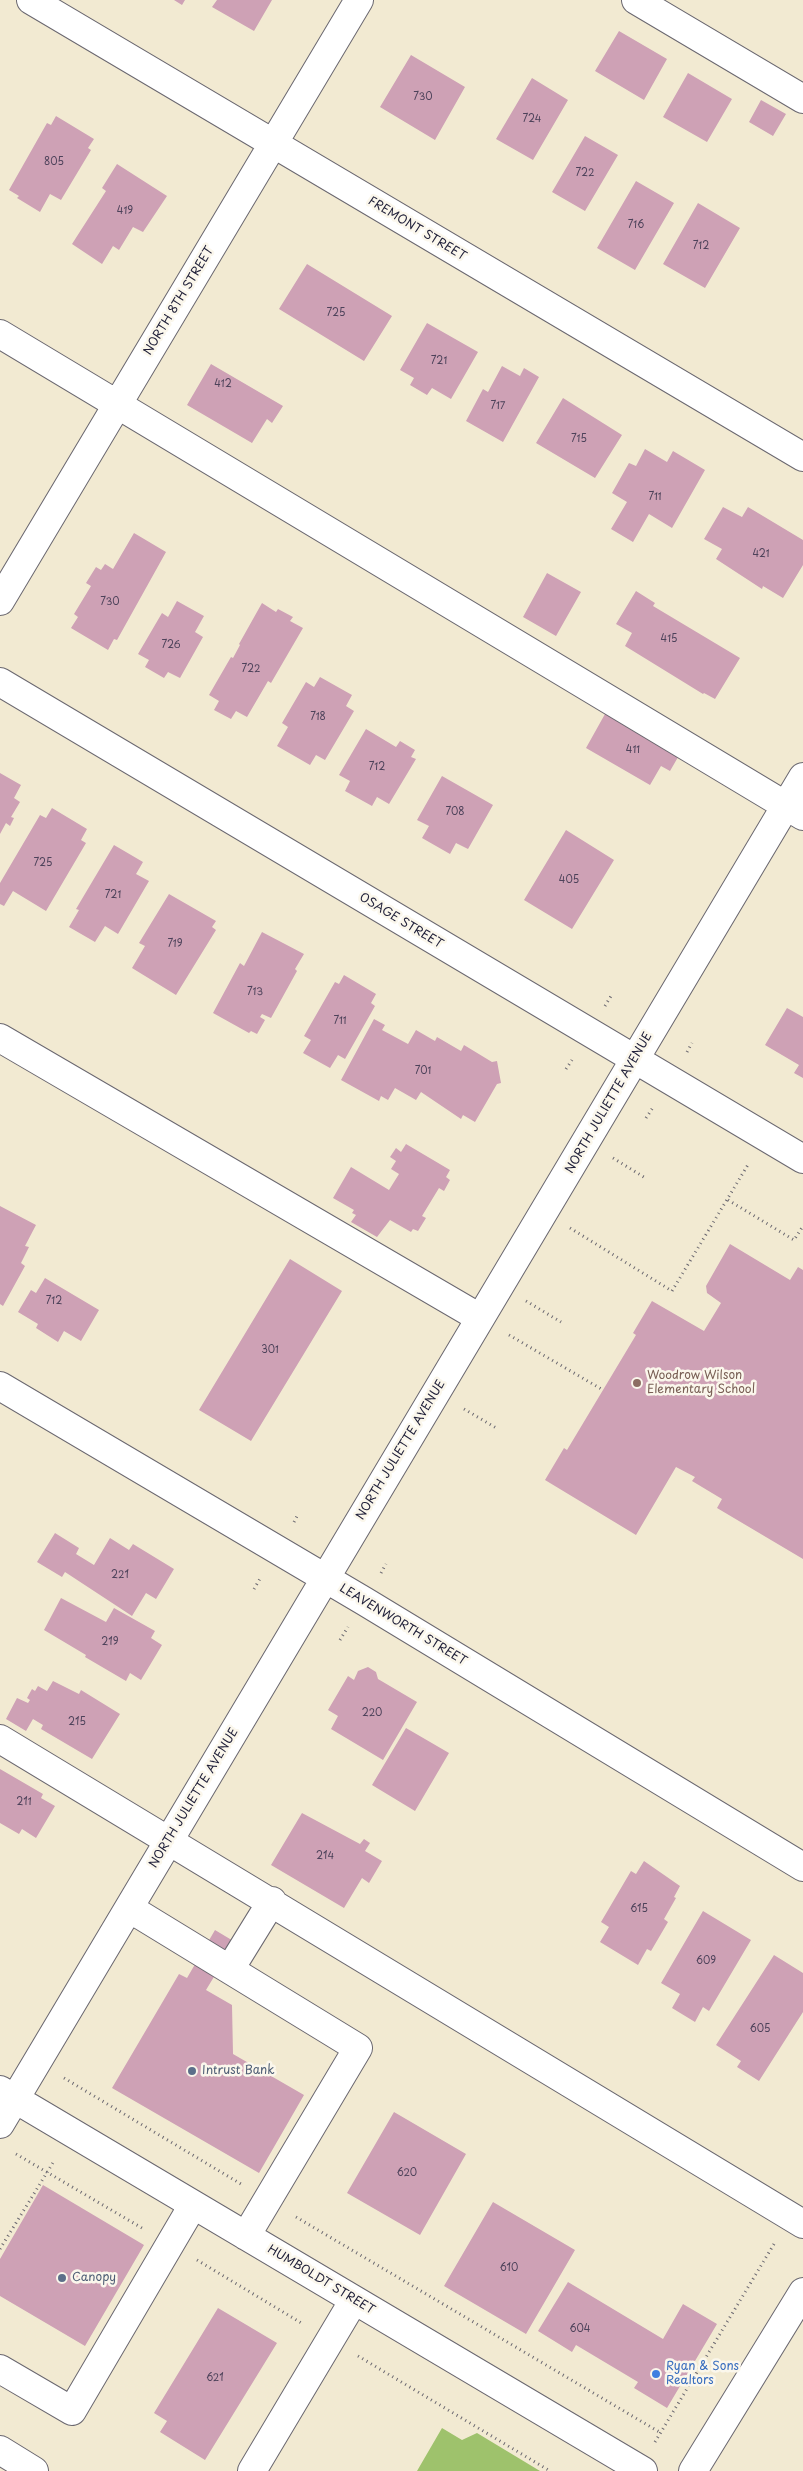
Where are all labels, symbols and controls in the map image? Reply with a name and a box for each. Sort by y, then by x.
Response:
house number: 730 [413,91,433,103]
house number: 724 [523,113,541,125]
house number: 805 [44,156,64,168]
house number: 722 [576,167,594,179]
street label: FREMONT STREET [365,194,469,264]
house number: 419 [117,205,133,217]
house number: 716 [628,219,644,231]
house number: 712 [693,240,709,252]
street label: NORTH 8TH STREET [141,244,217,358]
house number: 725 [327,307,345,319]
house number: 721 [431,355,447,367]
house number: 412 [214,378,232,390]
house number: 717 [491,400,505,412]
house number: 715 [571,433,587,445]
house number: 711 [648,491,662,503]
house number: 421 [752,548,770,560]
house number: 730 [100,596,120,608]
house number: 415 [661,633,677,645]
house number: 726 [161,639,181,651]
house number: 722 [242,663,260,675]
house number: 718 [310,711,326,723]
house number: 411 [626,744,640,756]
house number: 712 [369,761,385,773]
house number: 708 [445,806,465,818]
house number: 725 [34,857,52,869]
house number: 405 [559,874,579,886]
house number: 721 [105,889,121,901]
street label: OSAGE STREET [356,890,446,952]
house number: 719 [167,938,183,950]
house number: 713 [247,986,263,998]
house number: 711 [333,1015,347,1027]
street label: NORTH JULIETTE AVENUE [563,1030,655,1176]
house number: 701 [415,1065,431,1077]
house number: 712 [46,1295,62,1307]
house number: 301 [261,1344,279,1356]
place label: Woodrow Wilson Elementary School [647,1369,755,1397]
marker: Woodrow Wilson Elementary School [631,1377,643,1389]
street label: NORTH JULIETTE AVENUE [354,1378,448,1522]
house number: 221 [111,1569,129,1581]
street label: LEAVENWORTH STREET [337,1581,469,1669]
house number: 219 [101,1636,119,1648]
house number: 220 [362,1707,382,1719]
house number: 215 [68,1716,86,1728]
street label: NORTH JULIETTE AVENUE [147,1726,241,1870]
house number: 211 [16,1796,32,1808]
house number: 214 [316,1850,334,1862]
house number: 615 [630,1903,648,1915]
house number: 609 [696,1955,716,1967]
house number: 605 [750,2023,770,2035]
place label: Intrust Bank [202,2064,275,2078]
marker: Intrust Bank [186,2065,198,2077]
house number: 620 [397,2167,417,2179]
street label: HUMBOLDT STREET [265,2242,377,2318]
house number: 610 [500,2262,518,2274]
place label: Canopy [72,2271,116,2285]
marker: Canopy [56,2272,68,2284]
house number: 604 [570,2323,590,2335]
place label: Ryan & Sons Realtors [666,2360,739,2388]
marker: Ryan & Sons Realtors [650,2368,662,2380]
house number: 621 [206,2372,224,2384]

